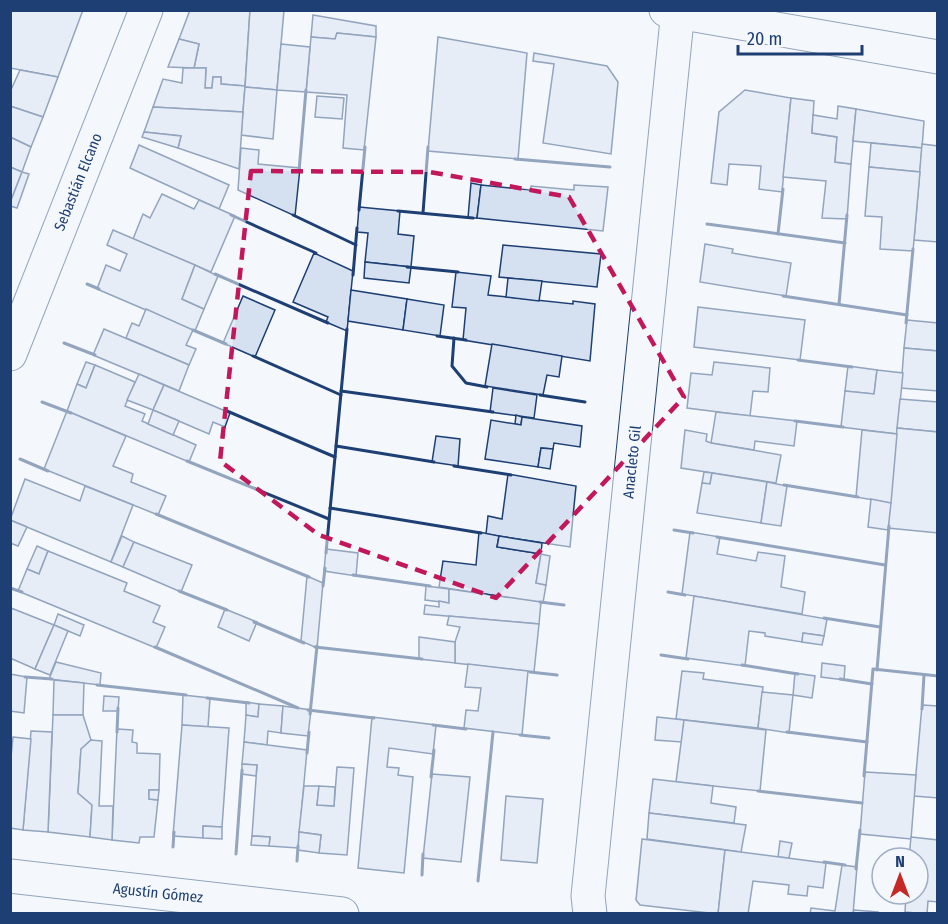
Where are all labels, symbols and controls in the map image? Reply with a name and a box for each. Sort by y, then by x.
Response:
scale bar [738,18,862,56]
text: 20 m [747,28,782,50]
street label: Sebastián Elcano [50,130,106,234]
street label: Anacleto Gil [619,425,645,499]
north arrow [870,846,930,906]
text: N [895,852,905,871]
street label: Agustín Gómez [112,879,204,907]

